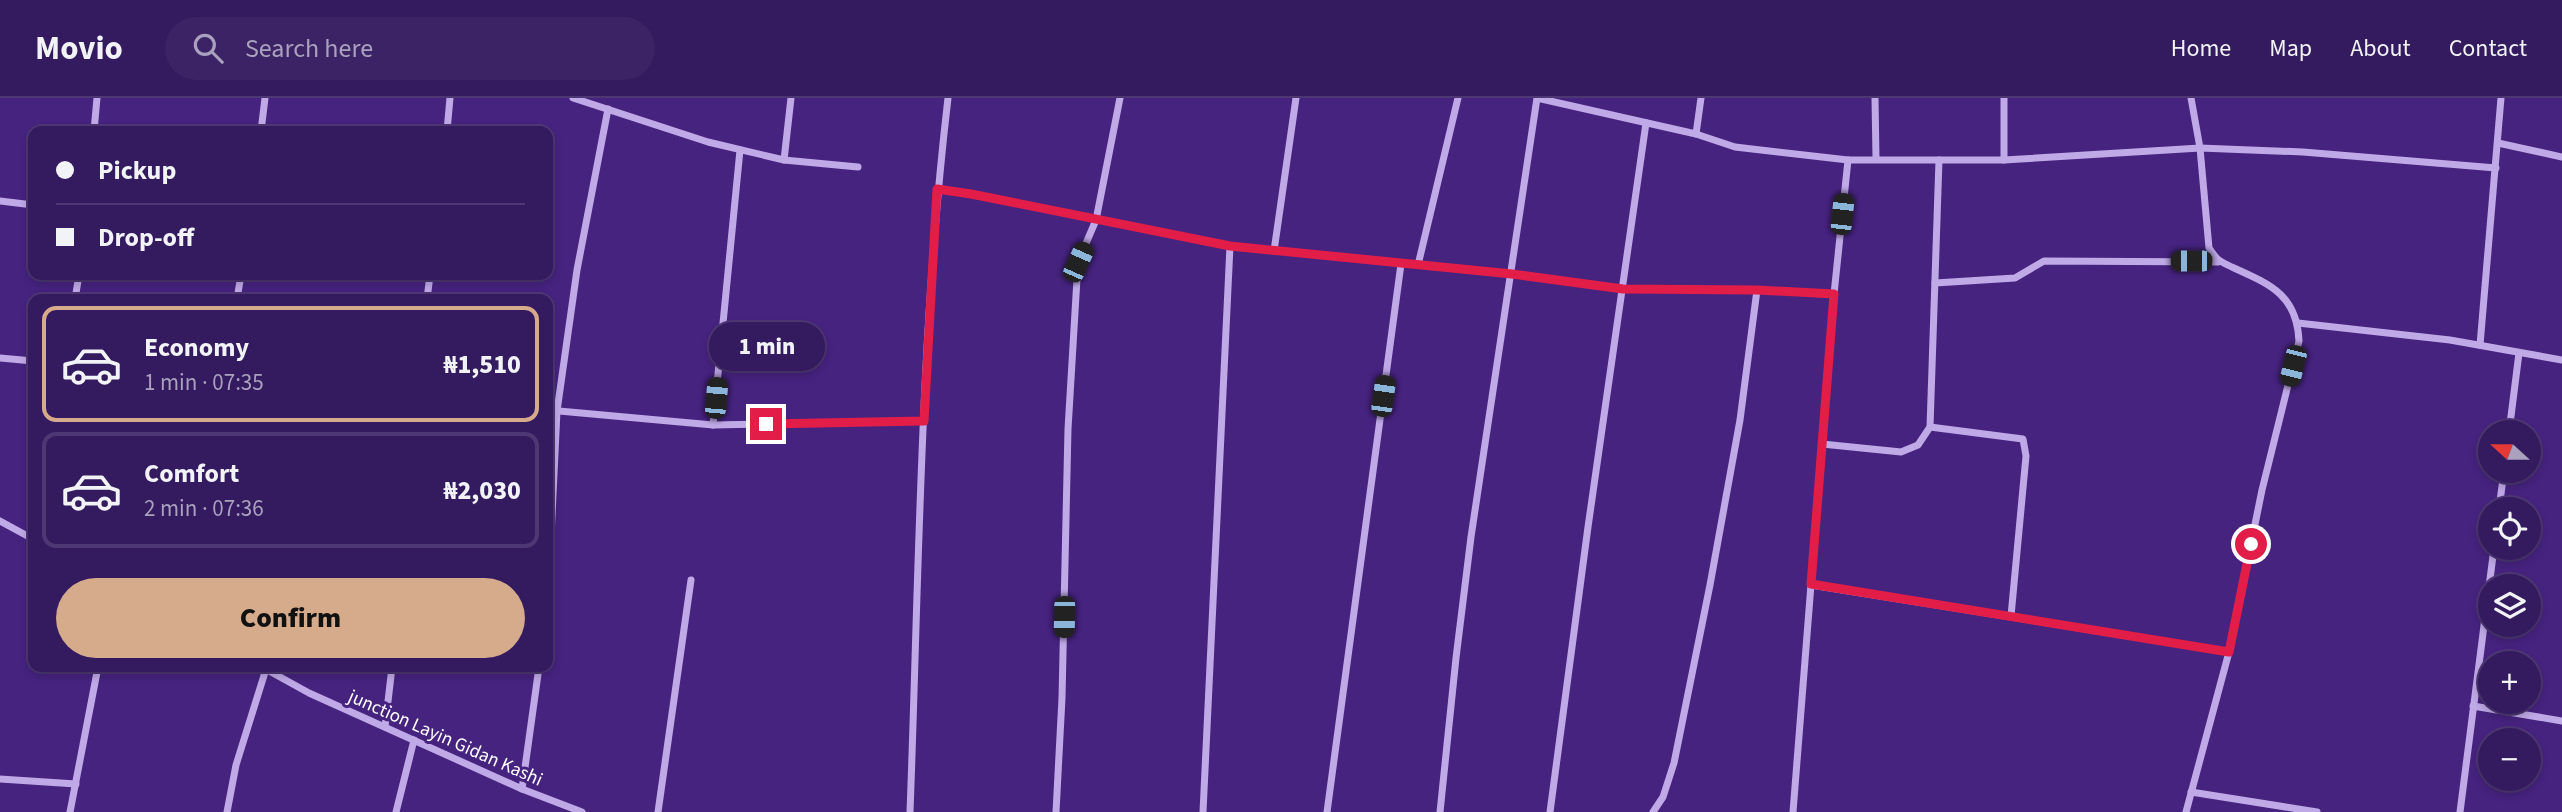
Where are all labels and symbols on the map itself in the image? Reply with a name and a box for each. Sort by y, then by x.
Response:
car [1830,192,1855,236]
car [1060,239,1097,285]
car [2171,251,2213,272]
callout: 1 min [708,322,824,372]
car [2278,343,2309,389]
car [1370,374,1397,418]
car [704,376,729,420]
route end [750,408,782,440]
north arrow [2478,420,2541,483]
route start [2235,528,2267,560]
car [1054,596,1075,638]
street label: junction Layin Gidan Kashi [343,683,547,793]

